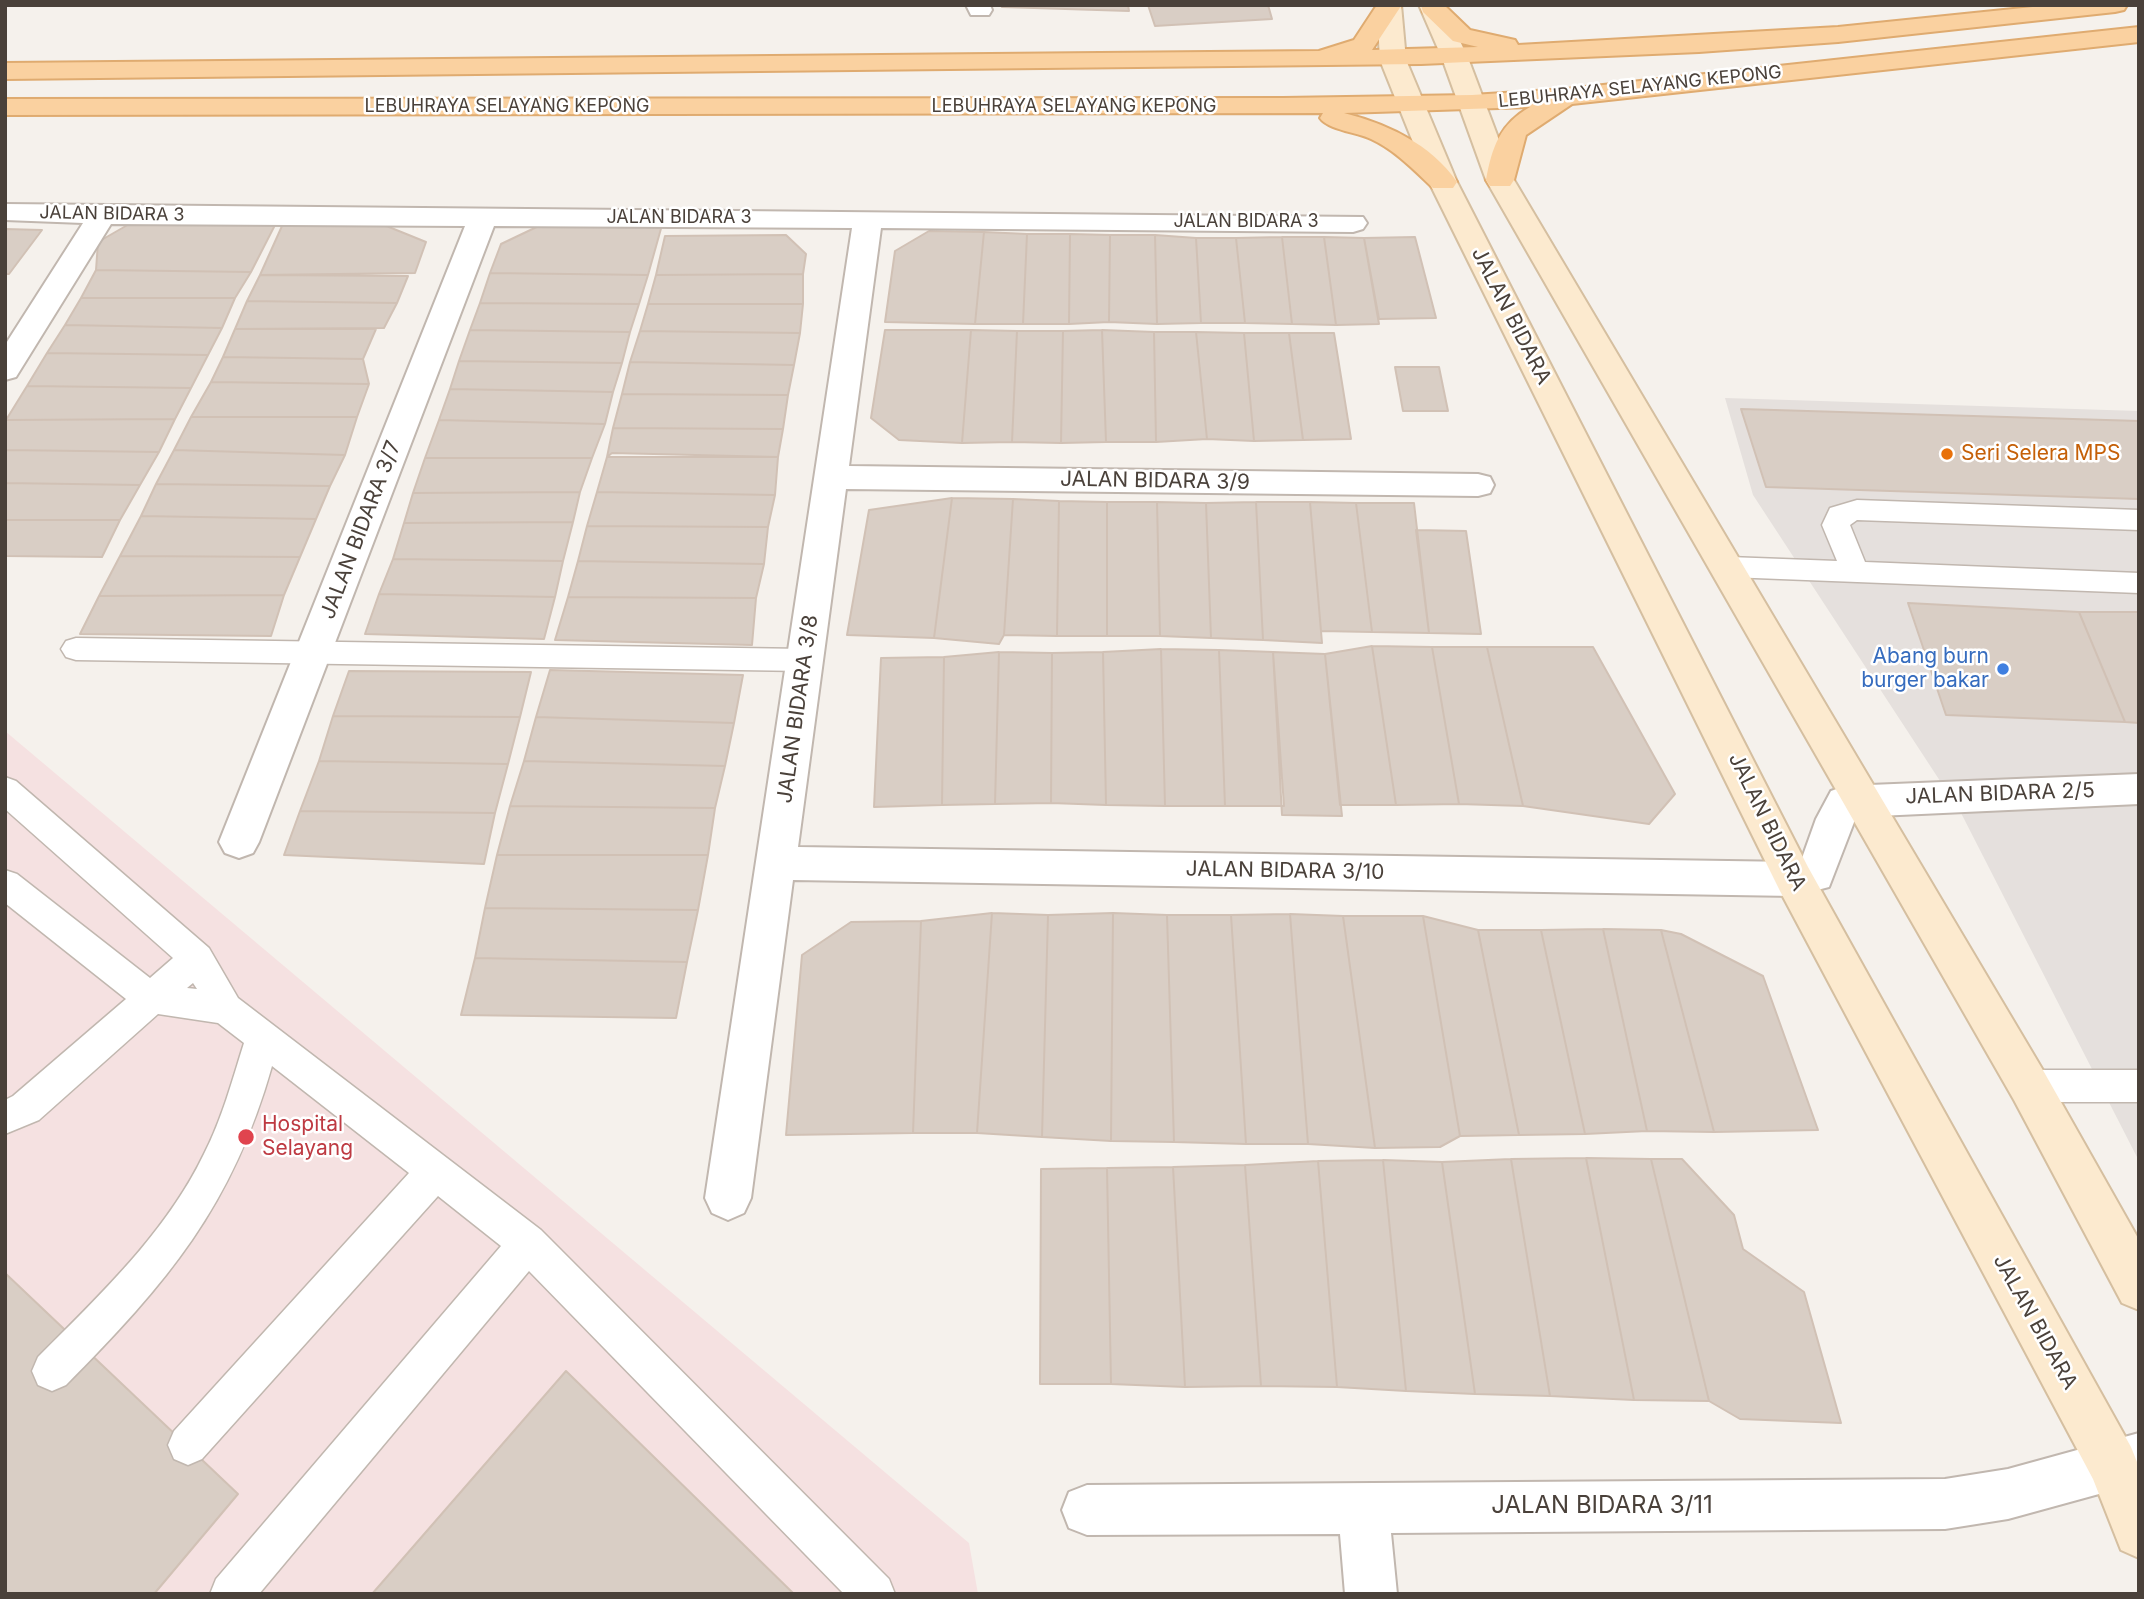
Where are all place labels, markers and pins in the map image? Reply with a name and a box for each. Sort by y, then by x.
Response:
place label: Seri Selera MPS [1961,441,2120,467]
marker: Seri Selera MPS [1939,446,1955,462]
place label: Abang burn burger bakar [1861,644,1989,694]
marker: Abang burn burger bakar [1995,661,2011,677]
place label: Hospital Selayang [262,1112,353,1162]
marker: Hospital Selayang [236,1127,256,1147]

